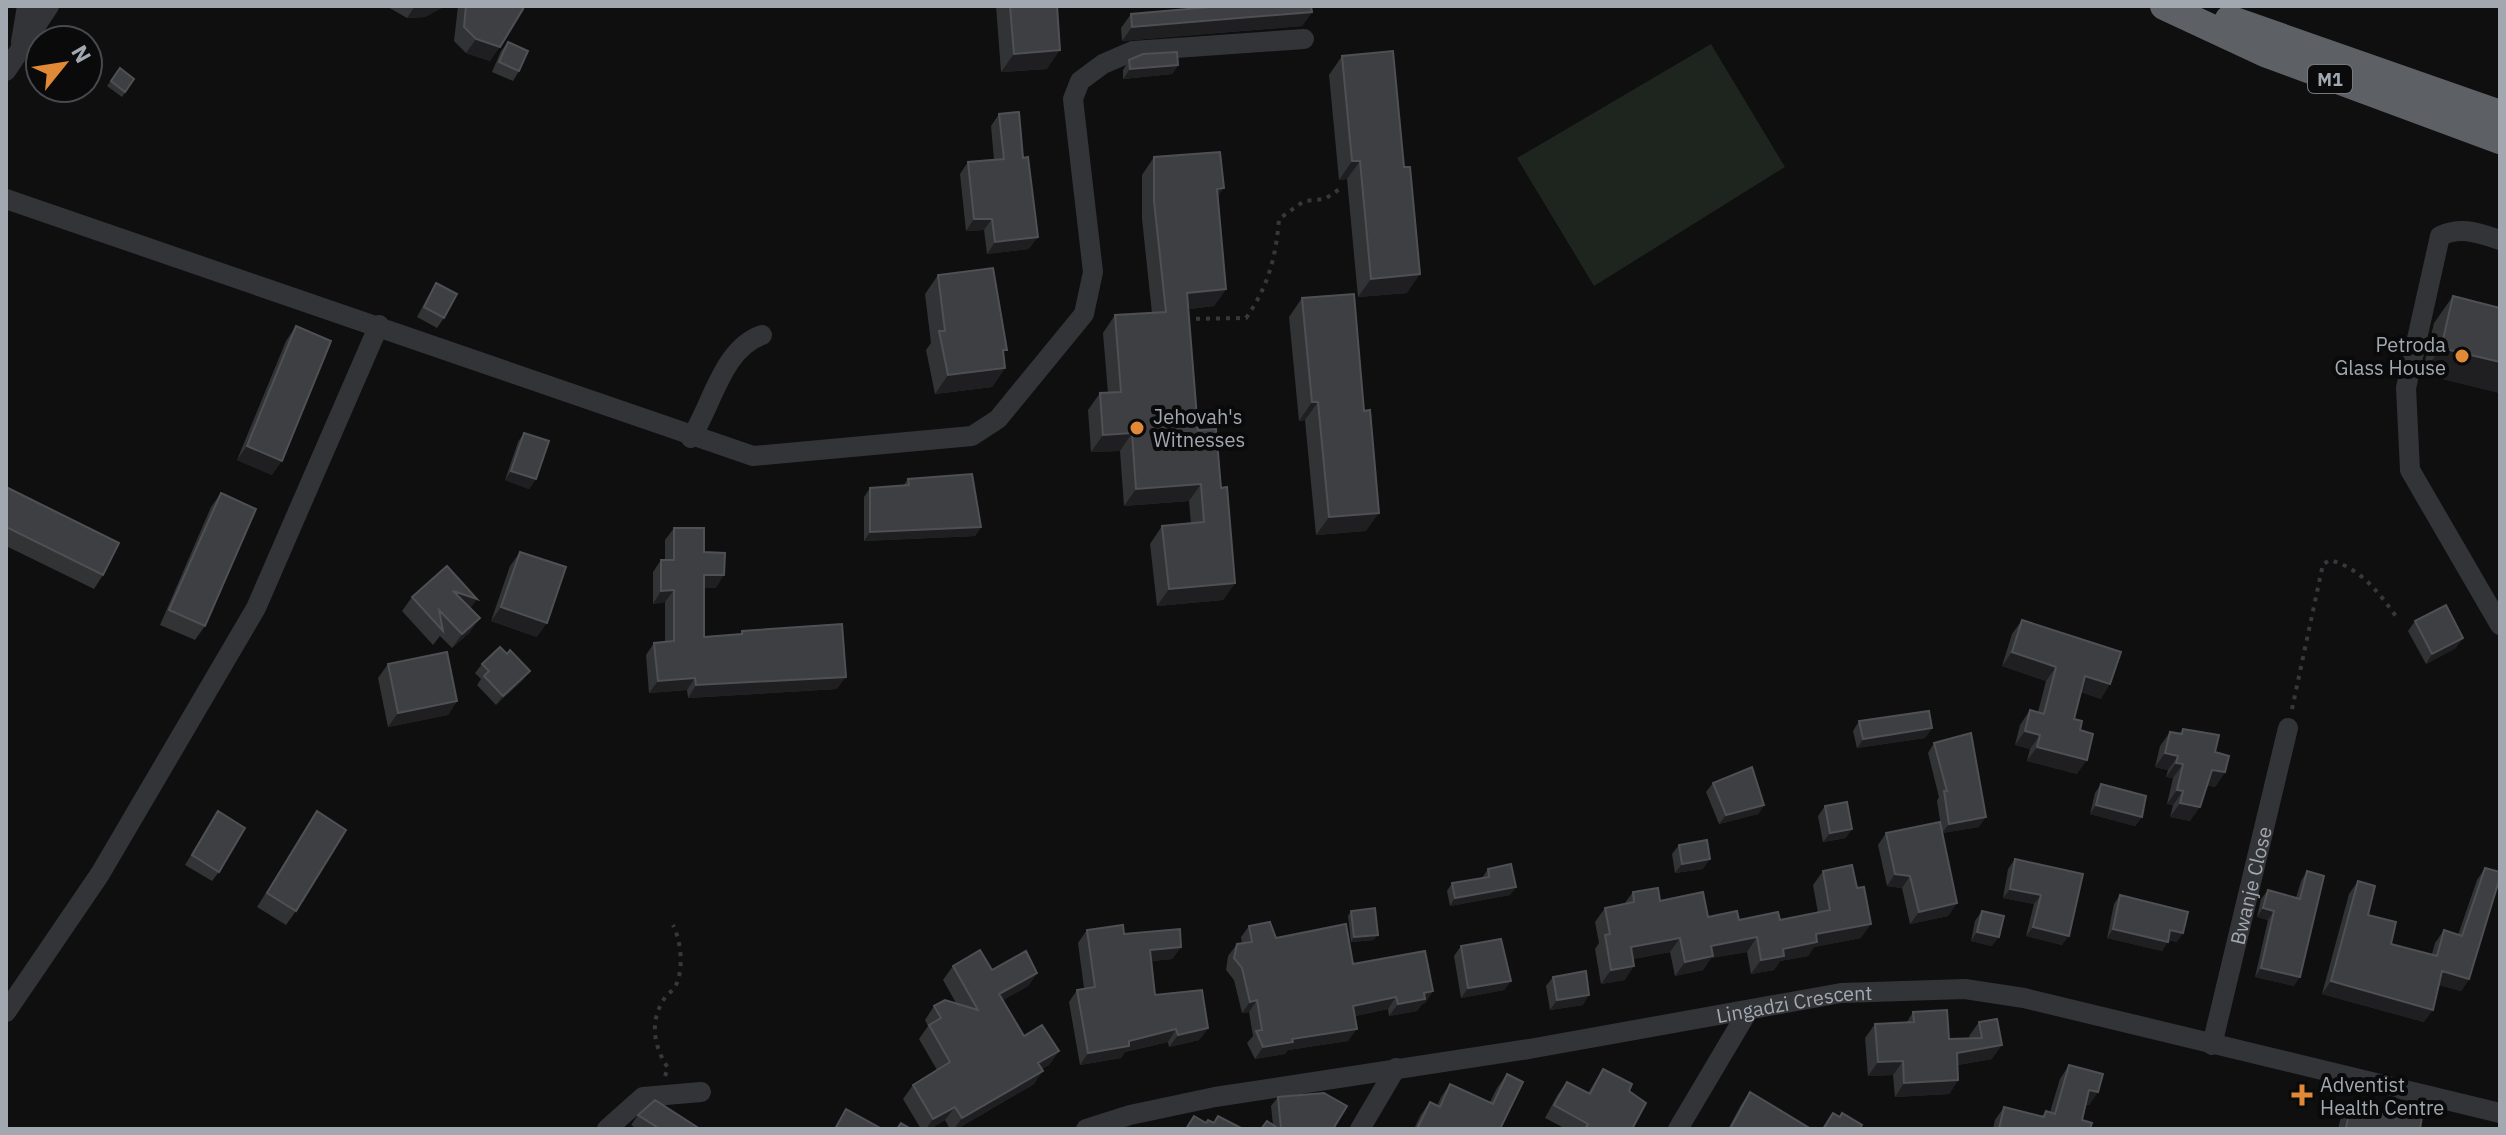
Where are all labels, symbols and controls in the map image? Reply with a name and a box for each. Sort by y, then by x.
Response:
north arrow [24,24,104,104]
text: N [65,40,98,68]
road number: M1 [2308,65,2352,93]
place label: Petroda Glass House [2334,331,2446,381]
marker: Petroda Glass House [2453,347,2471,365]
place label: Jehovah's Witnesses [1153,403,1245,453]
marker: Jehovah's Witnesses [1128,419,1146,437]
street label: Bwanje Close [2223,824,2277,947]
street label: Lingadzi Crescent [1714,978,1873,1029]
place label: Adventist Health Centre [2320,1071,2444,1121]
marker: Adventist Health Centre [2291,1084,2313,1106]

